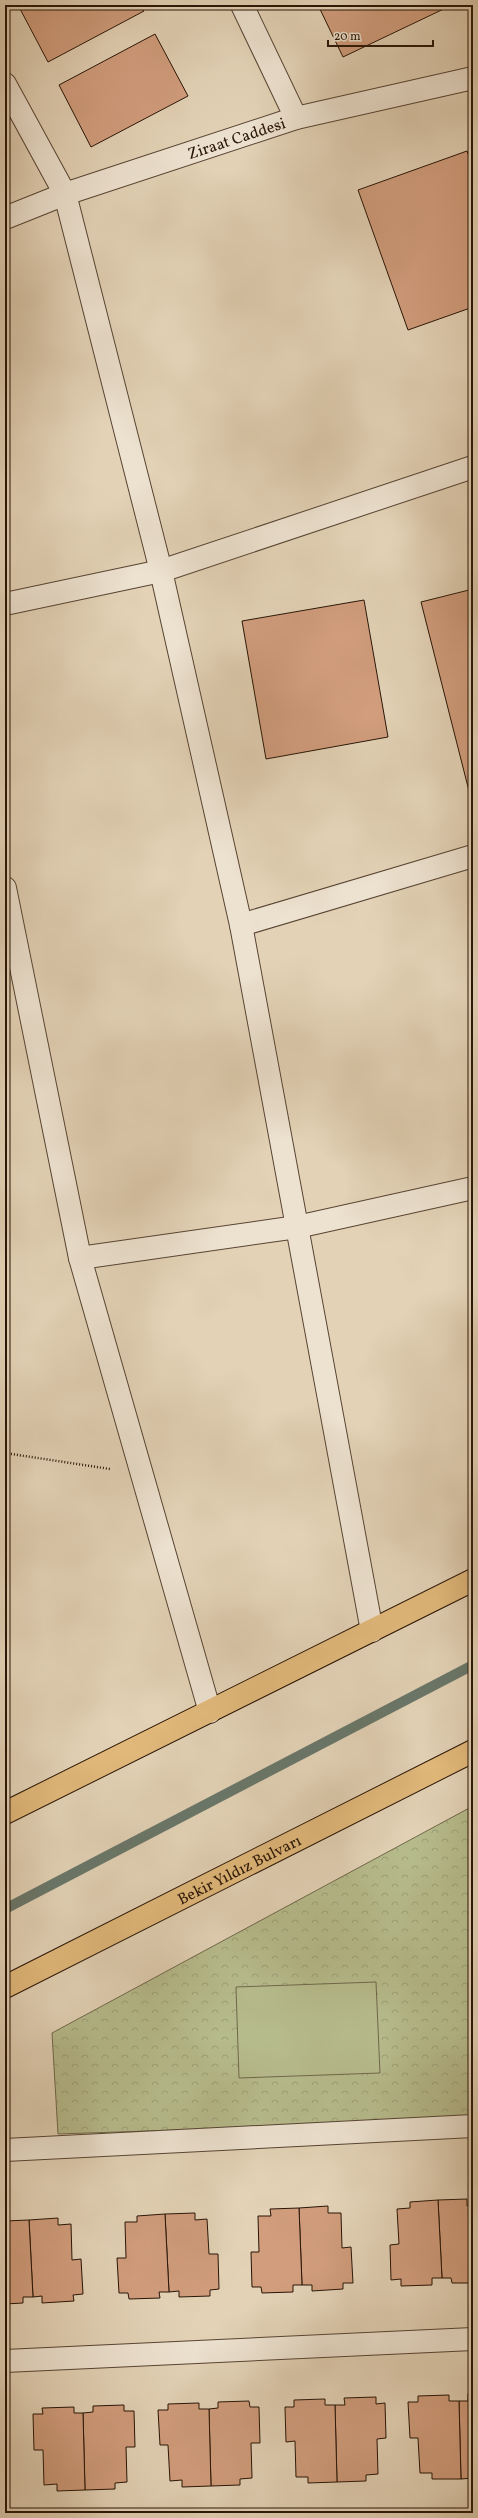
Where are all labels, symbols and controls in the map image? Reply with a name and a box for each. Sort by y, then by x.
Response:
scale bar [328,22,433,48]
text: 20 m [334,29,361,45]
street label: Ziraat Caddesi [185,113,289,166]
street label: Bekir Yıldız Bulvarı [174,1830,306,1911]

